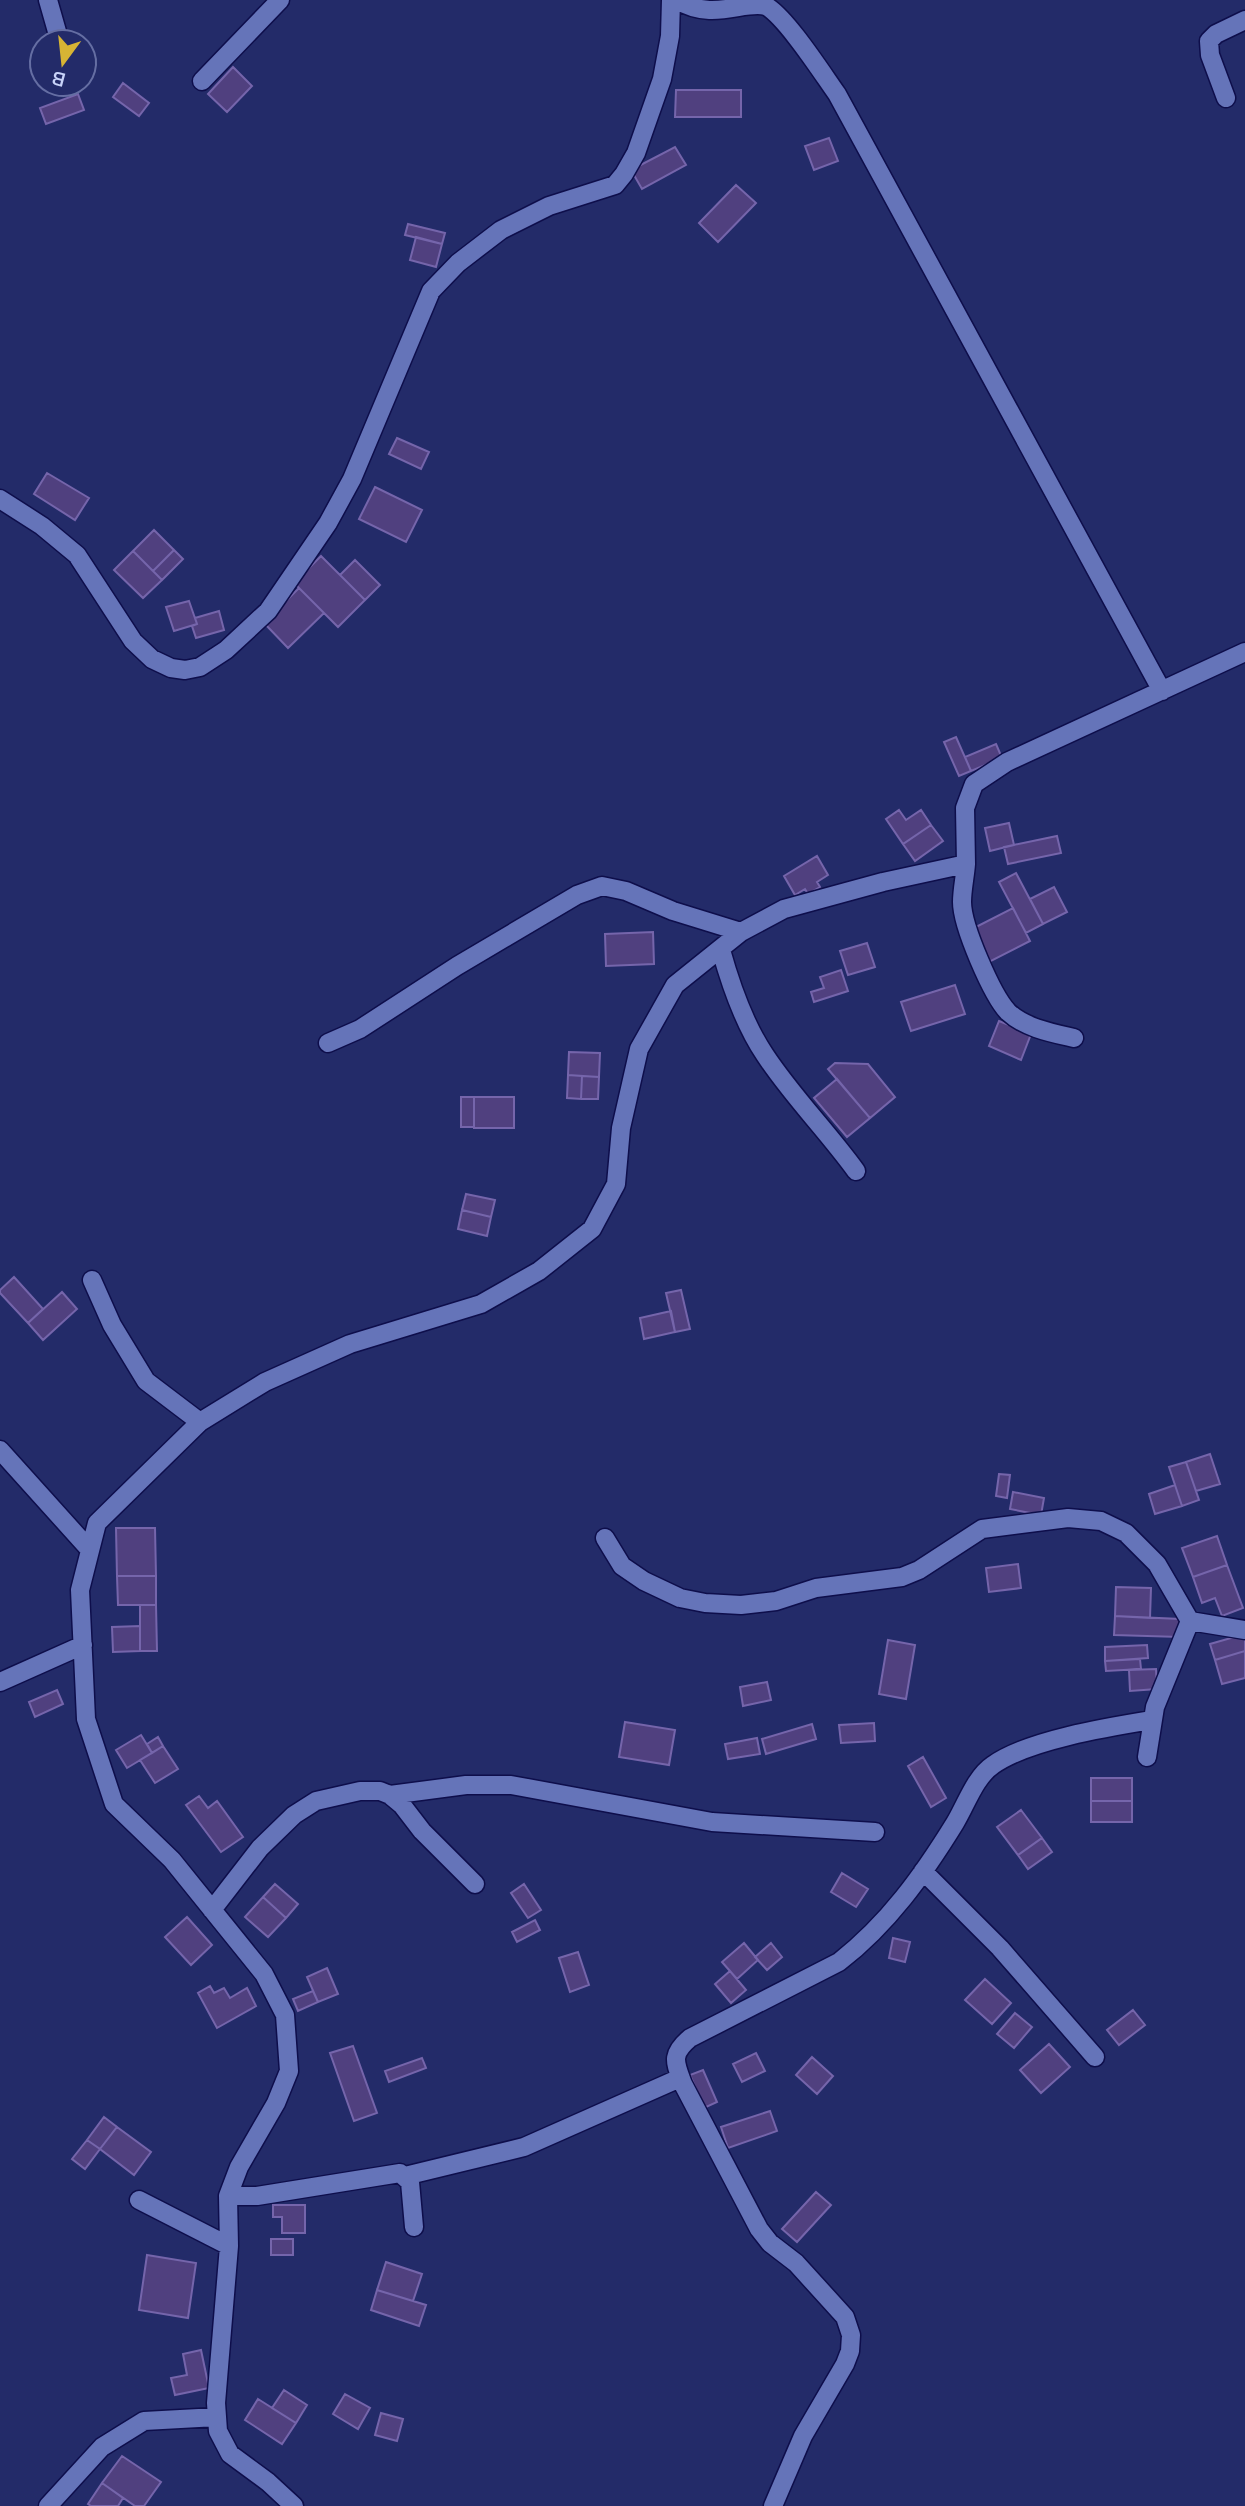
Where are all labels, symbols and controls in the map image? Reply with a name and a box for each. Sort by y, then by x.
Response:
north arrow [28,28,98,98]
text: B [49,66,68,93]

